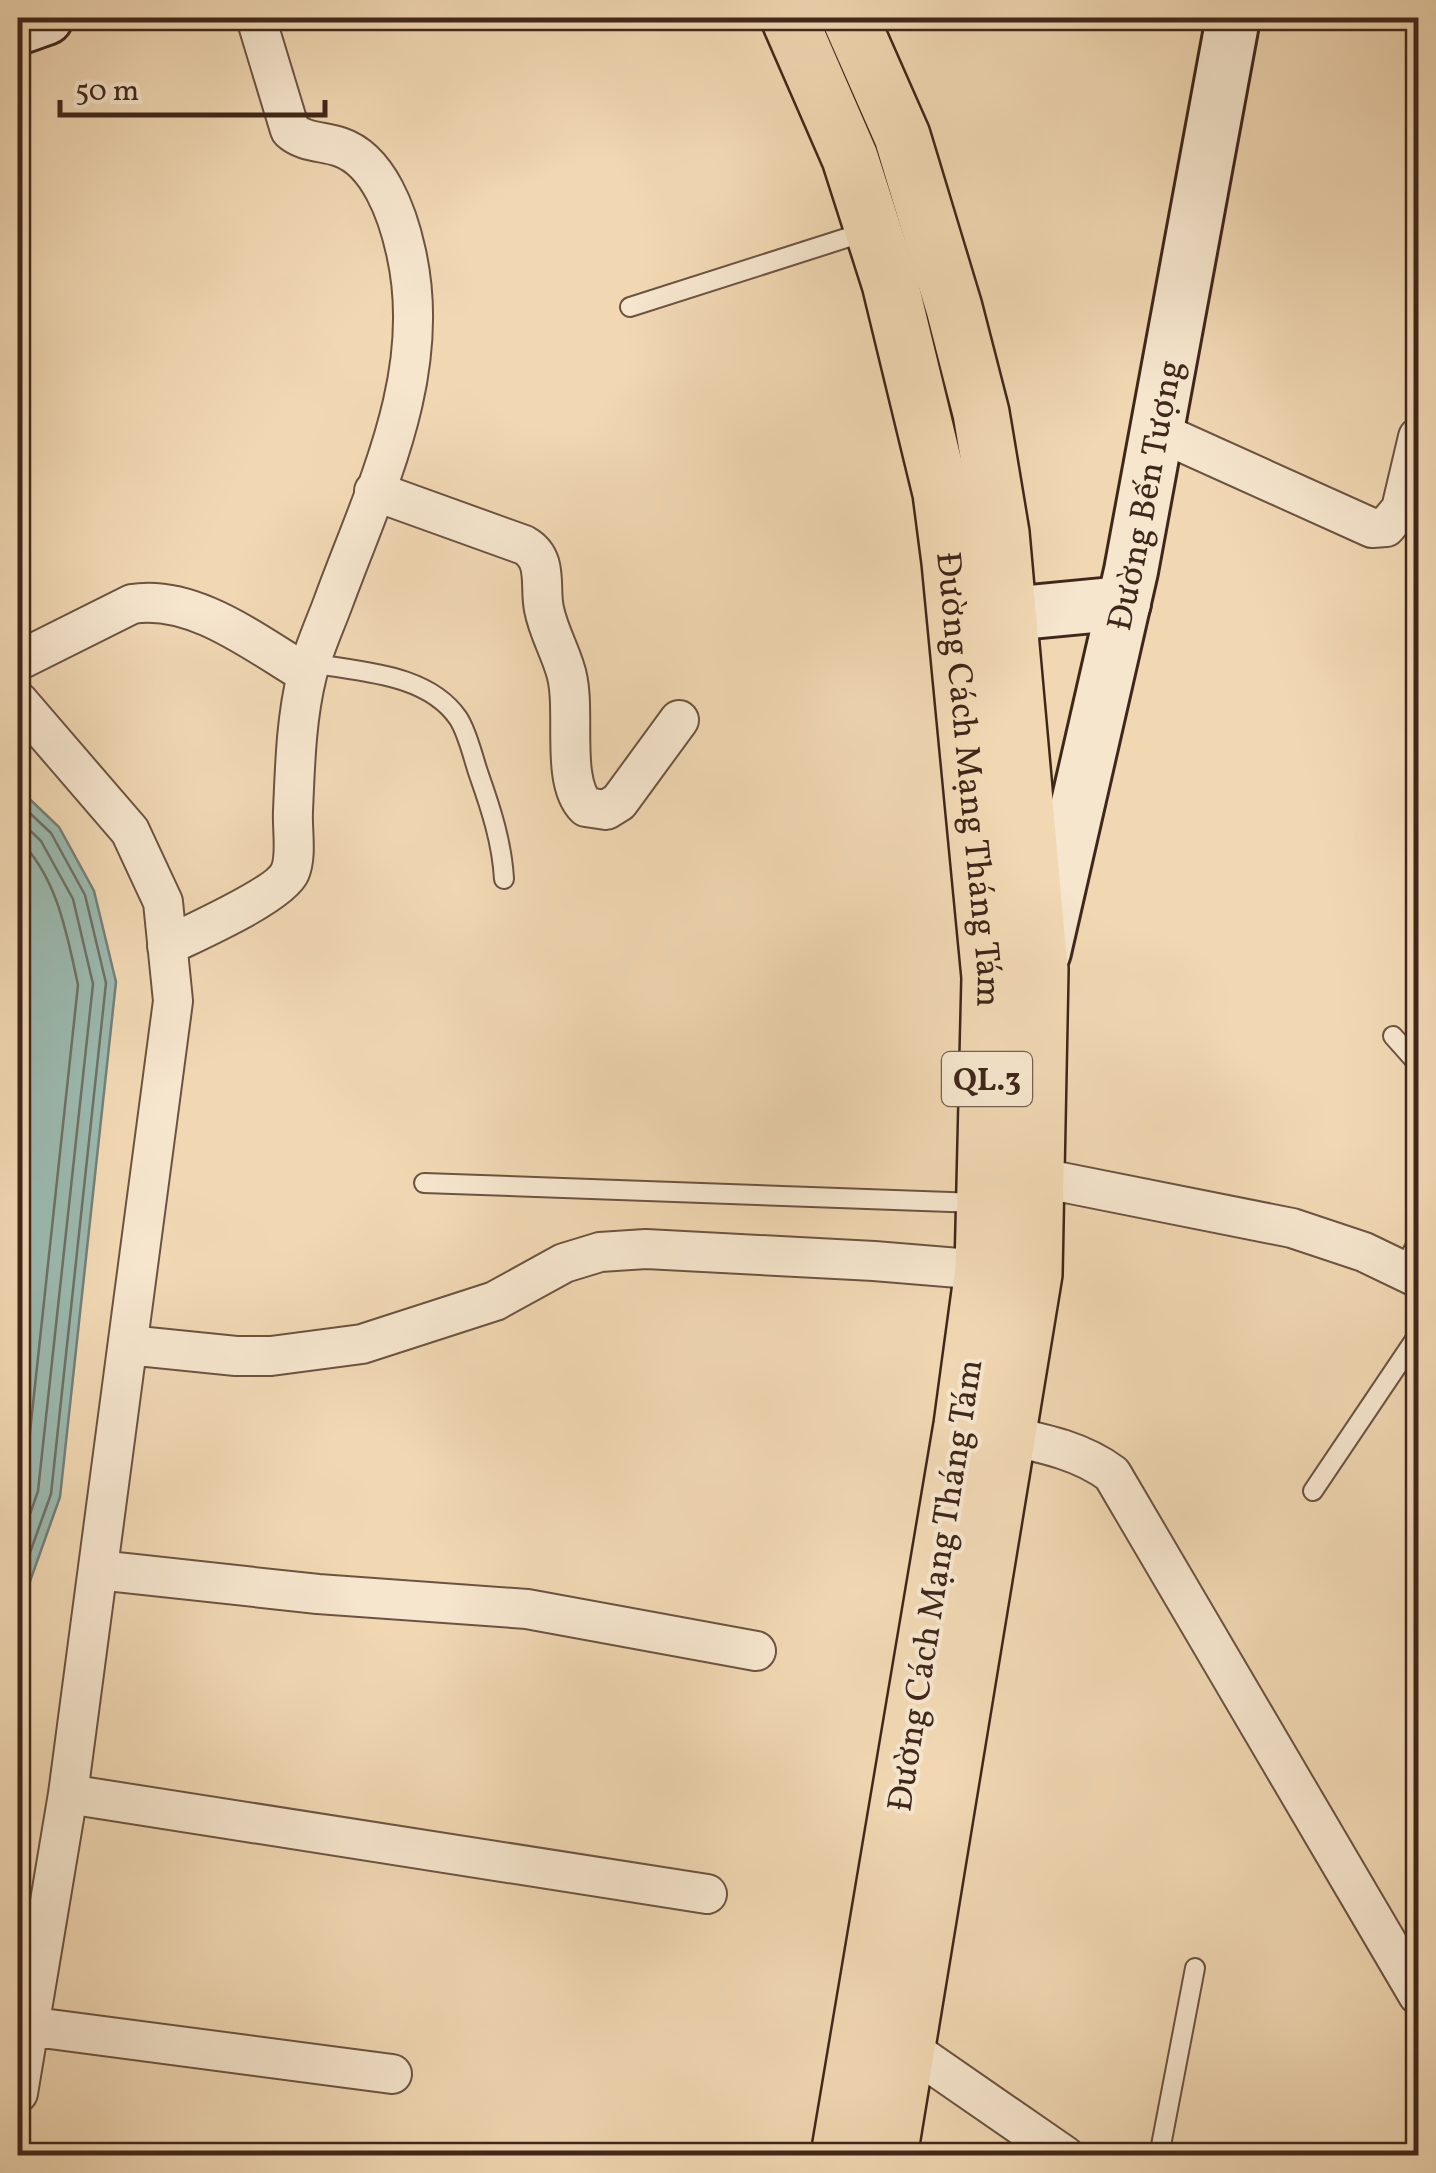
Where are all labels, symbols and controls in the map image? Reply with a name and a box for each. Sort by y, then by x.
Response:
scale bar [60,55,325,117]
text: 50 m [75,71,139,113]
street label: Đường Bến Tượng [1097,356,1196,636]
street label: Đường Cách Mạng Tháng Tám [922,550,1011,1008]
road number: QL.3 [942,1052,1032,1106]
street label: Đường Cách Mạng Tháng Tám [877,1356,996,1815]

